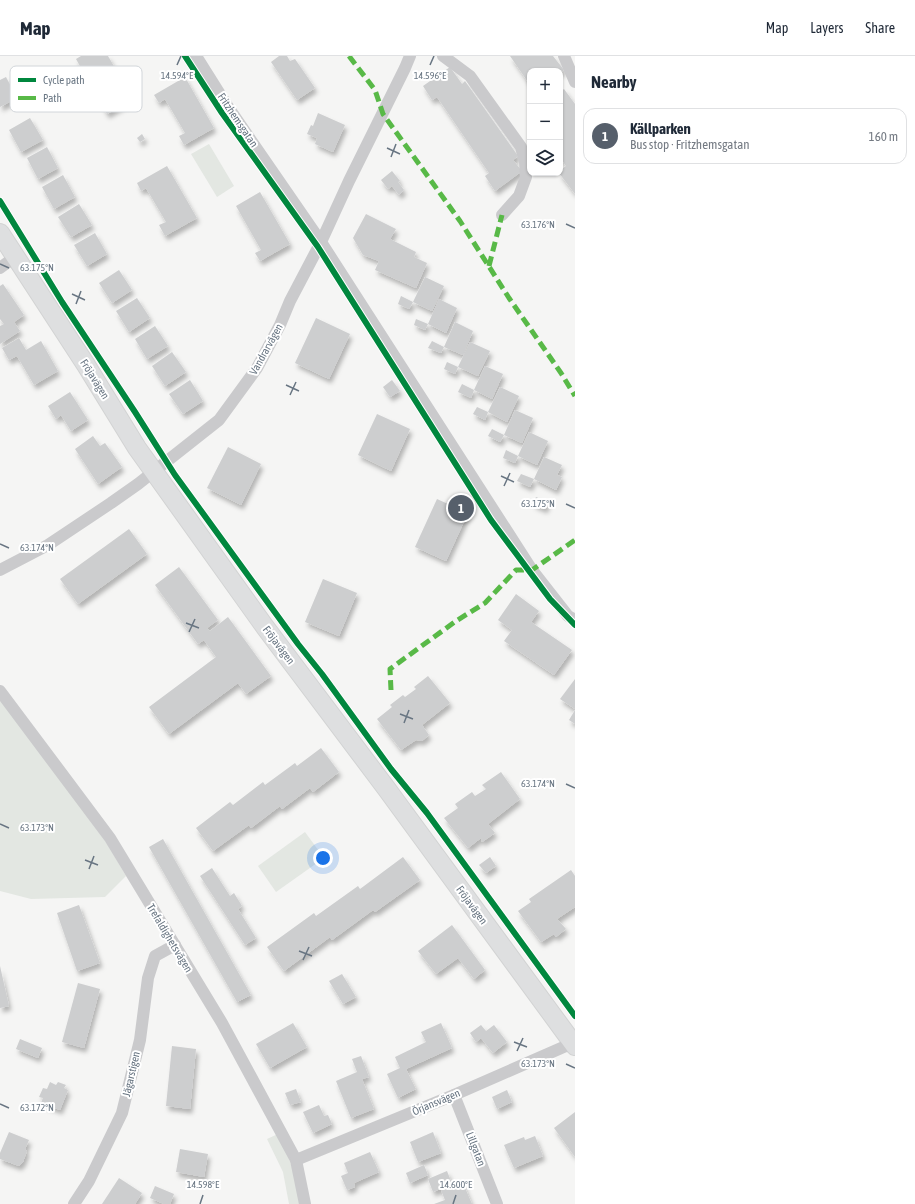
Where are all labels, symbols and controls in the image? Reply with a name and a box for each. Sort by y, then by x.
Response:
text: Map [20,17,51,39]
text: Map [766,20,788,36]
text: Layers [810,20,843,36]
text: Share [865,20,895,36]
legend [10,66,142,112]
map controls [527,68,563,176]
button: + [527,68,563,104]
text: 14.594°E [161,70,194,81]
text: 14.596°E [414,70,447,81]
text: Nearby [591,72,637,92]
text: Cycle path [43,74,85,86]
street label: Fritzhemsgatan [216,91,260,149]
text: Path [43,92,62,104]
button: − [527,104,563,140]
text: Källparken [630,120,691,137]
text: 1 [602,129,608,144]
text: 160 m [869,129,898,144]
text: Bus stop · Fritzhemsgatan [630,137,749,152]
button: layers [527,140,563,176]
text: 63.176°N [521,219,555,230]
text: 63.175°N [20,262,54,273]
street label: Vandrarvägen [247,321,285,377]
street label: Fröjavägen [78,357,112,401]
pin: 1 [448,493,474,523]
text: 63.175°N [521,498,555,509]
text: 63.174°N [20,542,54,553]
street label: Fröjavägen [261,624,297,666]
text: 63.174°N [521,778,555,789]
text: 63.173°N [20,822,54,833]
your location [313,848,333,868]
street label: Fröjavägen [454,883,490,927]
street label: Trefaldighetsvägen [145,902,195,974]
street label: Jägarstigen [120,1050,142,1098]
text: 63.173°N [521,1058,555,1069]
street label: Örjansvägen [410,1087,462,1117]
text: 63.172°N [20,1102,54,1113]
street label: Lillgatan [464,1130,488,1168]
text: 14.598°E [187,1179,220,1190]
text: 14.600°E [440,1179,473,1190]

